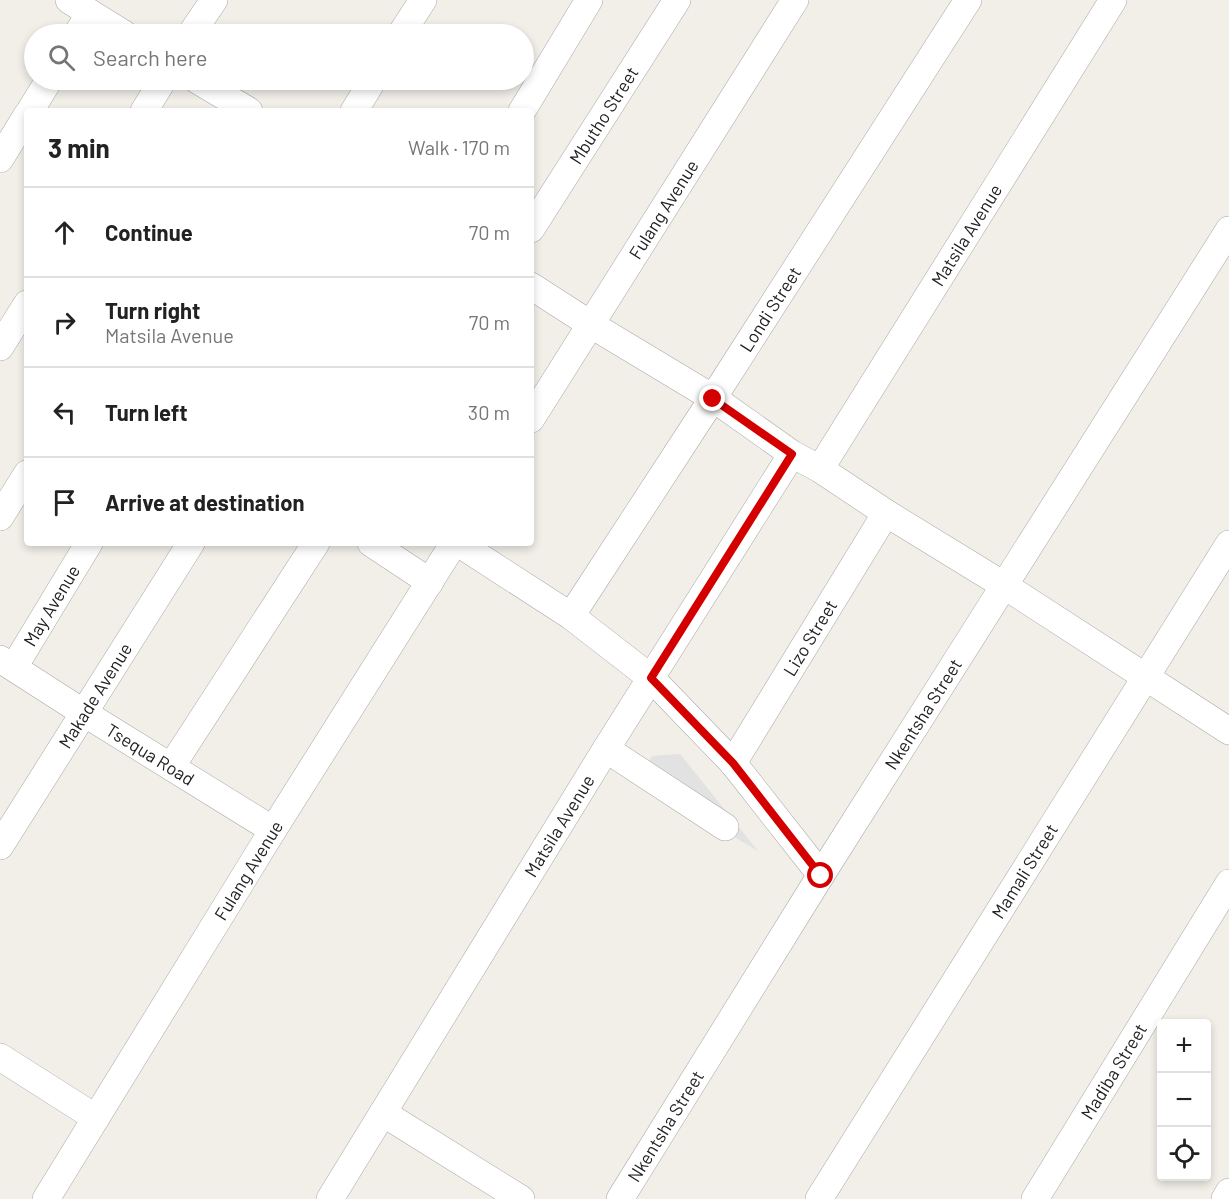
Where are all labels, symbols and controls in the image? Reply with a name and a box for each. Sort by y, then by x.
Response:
search box [24,24,534,90]
icon: search [45,41,78,74]
text: Search here [93,44,207,70]
street label: Mbutho Street [564,62,643,168]
text: 3 min [48,132,110,163]
text: Walk · 170 m [408,135,510,159]
street label: Fulang Avenue [624,155,703,263]
street label: Matsila Avenue [926,180,1006,290]
icon: ahead [48,216,81,249]
text: Continue [105,219,193,245]
text: 70 m [469,220,510,244]
street label: Londi Street [735,262,805,356]
text: Turn right [105,297,200,323]
icon: right [48,306,81,339]
text: 70 m [469,310,510,334]
text: Matsila Avenue [105,323,234,347]
route end [699,385,725,411]
icon: left [48,396,81,429]
text: Turn left [105,399,188,425]
text: 30 m [468,400,510,424]
icon: arrive [48,486,81,519]
text: Arrive at destination [105,489,304,515]
street label: May Avenue [18,561,84,650]
street label: Lizo Street [778,595,841,680]
street label: Makade Avenue [53,639,136,752]
street label: Nkentsha Street [880,654,966,773]
street label: Tsequa Road [102,718,199,790]
street label: Matsila Avenue [519,770,599,881]
street label: Fulang Avenue [209,816,287,924]
street label: Mamali Street [986,819,1062,922]
route start [807,862,833,888]
street label: Madiba Street [1076,1019,1151,1123]
map controls [1157,1019,1211,1181]
button: + [1157,1019,1211,1073]
street label: Nkentsha Street [622,1066,708,1186]
button: − [1157,1073,1211,1127]
button: locate [1157,1127,1211,1181]

